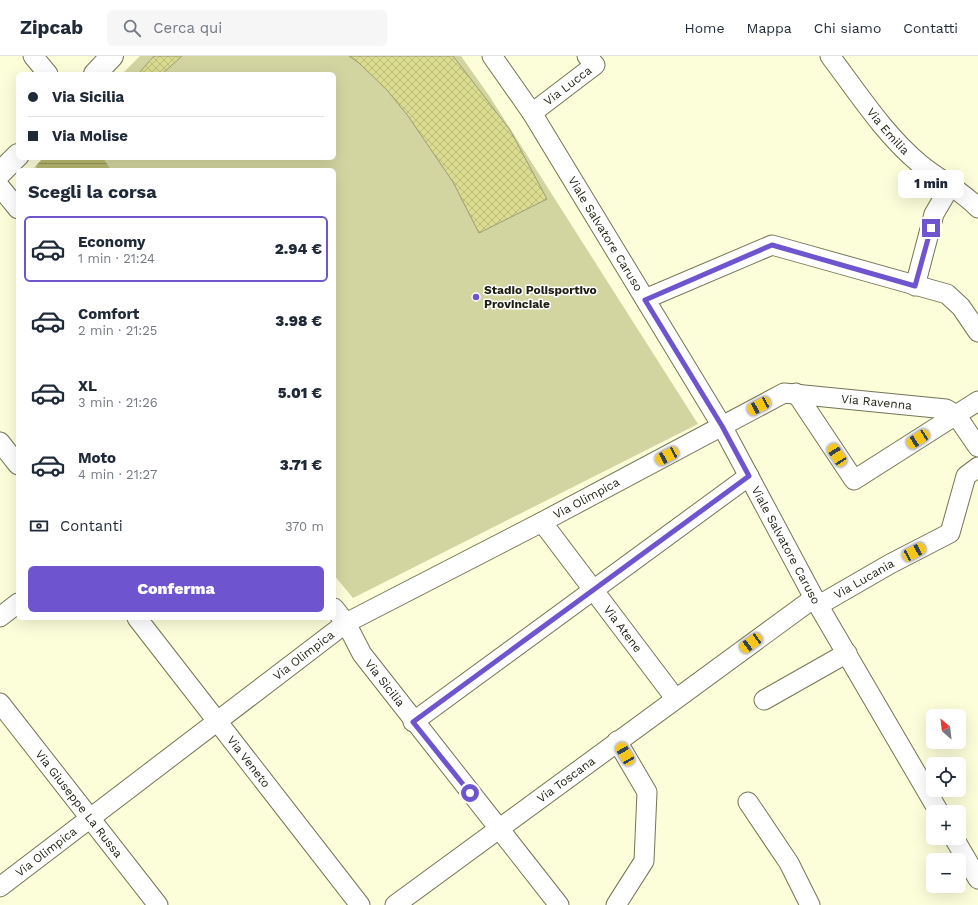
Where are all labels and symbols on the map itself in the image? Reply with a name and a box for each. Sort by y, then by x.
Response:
street label: Via Lucca [541,63,595,108]
street label: Via Emilia [864,105,912,158]
callout: 1 min [898,170,964,198]
street label: Viale Salvatore Caruso [565,174,646,294]
route end [922,219,940,237]
place label: Stadio Polisportivo Provinciale [484,283,597,311]
marker: Stadio Polisportivo Provinciale [471,292,481,302]
street label: Via Ravenna [841,392,913,413]
car [746,395,772,417]
car [905,427,931,451]
car [825,442,849,468]
car [654,445,680,467]
street label: Via Olimpica [551,475,622,522]
street label: Viale Salvatore Caruso [749,484,823,607]
car [901,541,927,563]
street label: Via Lucania [832,556,897,602]
street label: Via Atene [601,603,645,655]
street label: Via Olimpica [270,627,337,683]
car [738,631,764,655]
street label: Via Sicilia [362,657,408,710]
north arrow [926,709,966,749]
street label: Via Veneto [224,733,273,790]
car [614,741,636,767]
street label: Via Giuseppe La Russa [32,747,125,861]
street label: Via Toscana [534,754,598,806]
route start [461,784,479,802]
street label: Via Olimpica [13,824,80,880]

